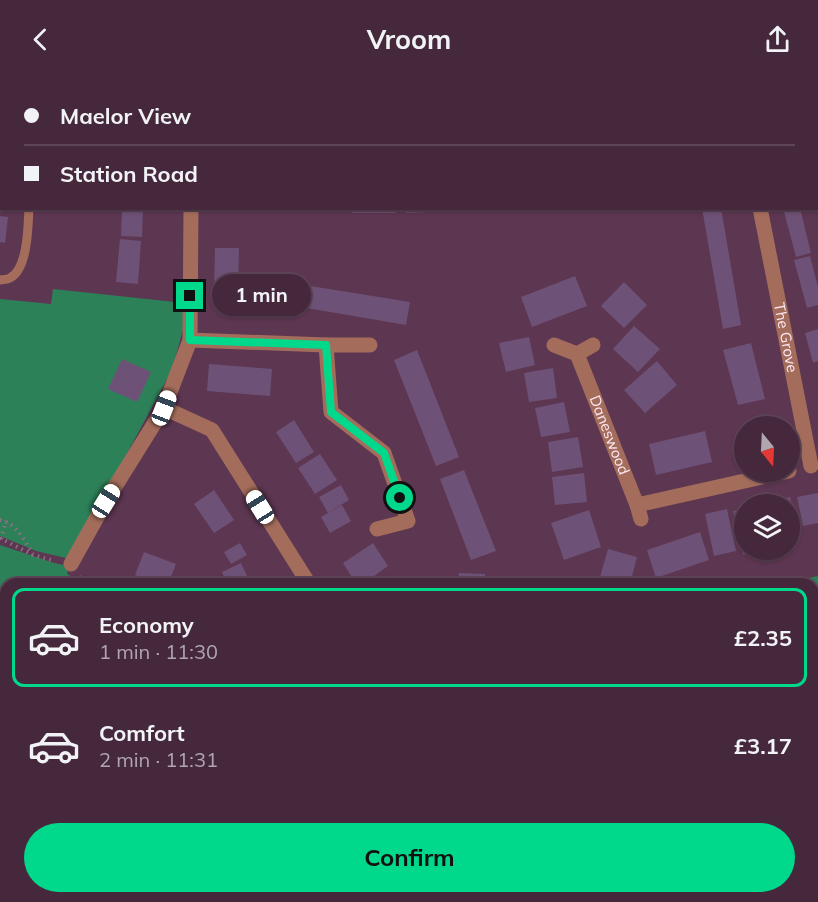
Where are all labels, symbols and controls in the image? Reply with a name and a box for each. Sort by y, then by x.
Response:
text: Vroom [367,22,451,56]
icon: back [24,23,57,56]
icon: share [761,23,794,56]
text: Maelor View [60,102,191,130]
text: Station Road [60,160,198,188]
callout: 1 min [211,275,310,317]
route end [176,282,203,309]
text: 1 min [235,282,288,307]
street label: The Grove [770,301,802,374]
car [149,388,179,428]
street label: Daneswood [585,393,634,477]
north arrow [734,416,800,482]
map controls [734,416,800,560]
car [89,481,123,521]
route start [386,484,413,511]
car [243,487,277,527]
button: layers [734,494,800,560]
icon: car [27,611,81,665]
text: Economy [99,611,194,639]
text: £2.35 [734,624,792,652]
text: 1 min · 11:30 [99,639,218,664]
icon: car [27,719,81,773]
text: Comfort [99,719,185,747]
text: £3.17 [734,732,792,760]
text: 2 min · 11:31 [99,747,218,772]
button: Confirm [24,823,795,892]

